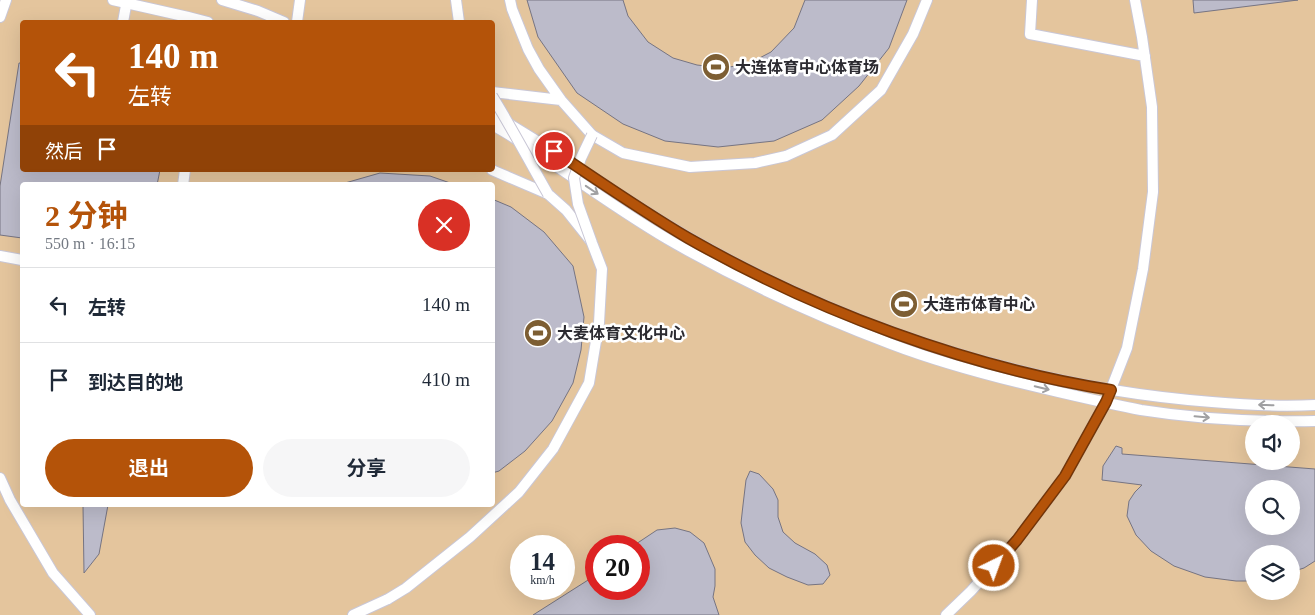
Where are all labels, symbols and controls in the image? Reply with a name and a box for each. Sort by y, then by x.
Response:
text: 140 m [128,37,218,76]
icon: left [45,40,110,105]
sports icon: 大连体育中心体育场 [701,52,731,82]
place label: 大连体育中心体育场 [735,59,879,76]
text: 左转 [128,84,172,109]
pin [533,130,575,172]
icon: arrive [93,135,121,163]
icon: arrive [540,137,568,165]
text: 然后 [45,141,83,162]
one-way arrow [585,185,599,195]
text: 2 分钟 [45,199,128,232]
button: close [418,199,470,251]
text: 550 m · 16:15 [45,235,135,252]
sports icon: 大连市体育中心 [889,289,919,319]
icon: left [45,291,73,319]
text: 140 m [422,294,470,315]
place label: 大连市体育中心 [923,296,1035,313]
text: 左转 [88,297,126,318]
sports icon: 大麦体育文化中心 [523,318,553,348]
place label: 大麦体育文化中心 [557,324,685,342]
icon: arrive [45,366,73,394]
text: 410 m [422,369,470,390]
text: 到达目的地 [88,372,183,393]
one-way arrow [1034,384,1050,393]
one-way arrow [1259,400,1275,410]
one-way arrow [1194,412,1210,422]
map controls [1245,415,1300,600]
button: sound [1245,415,1300,470]
button: 退出 [45,439,253,497]
button: 分享 [263,439,470,497]
button: search [1245,480,1300,535]
speed limit sign: 20 [585,535,650,600]
position arrow [967,539,1019,591]
button: layers [1245,545,1300,600]
text: 14 [530,548,555,575]
text: km/h [530,573,555,587]

